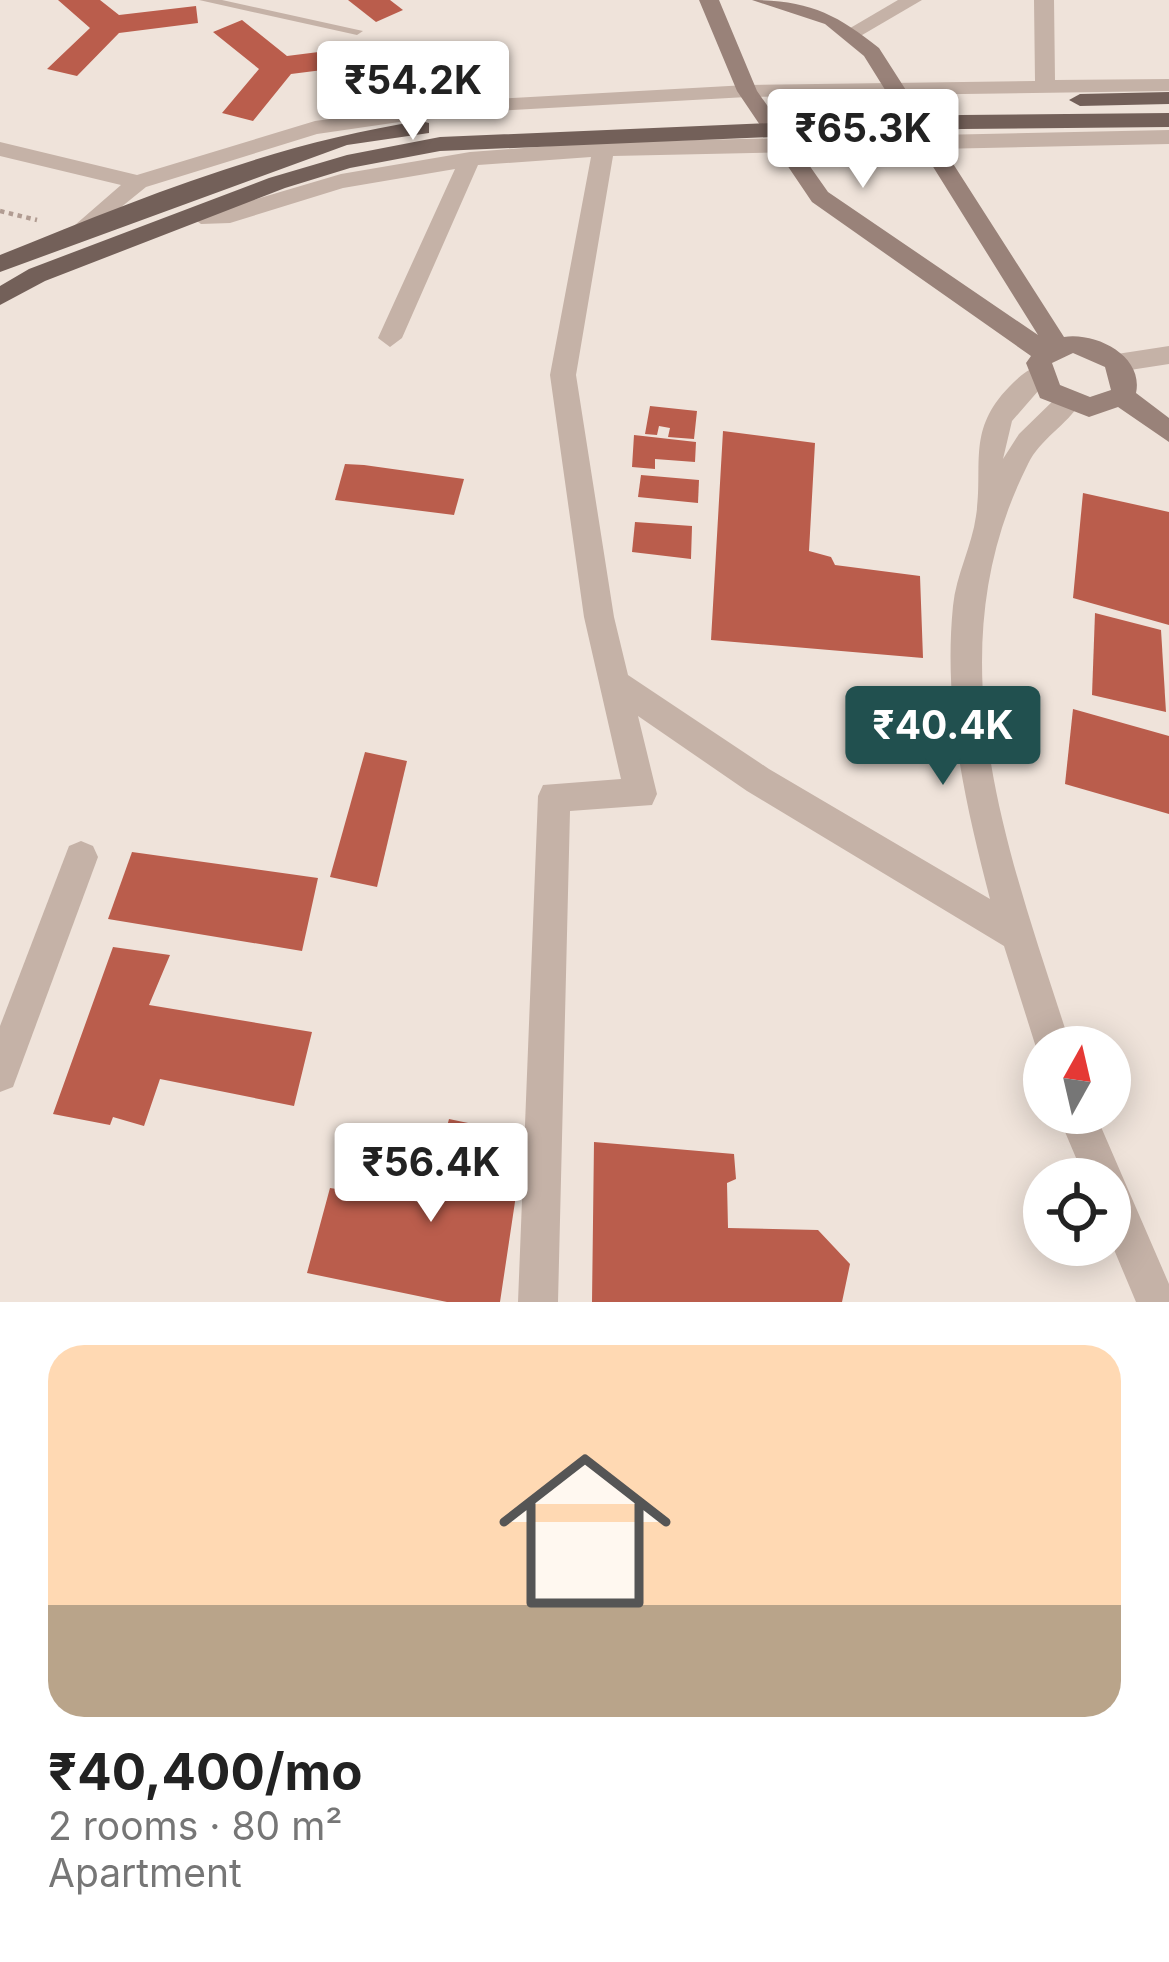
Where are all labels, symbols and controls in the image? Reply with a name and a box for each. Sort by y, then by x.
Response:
pin: ₹54.2K [315,41,511,143]
text: ₹54.2K [344,56,482,103]
pin: ₹65.3K [765,89,961,191]
text: ₹65.3K [795,104,932,151]
pin: ₹40.4K [845,686,1041,788]
text: ₹40.4K [872,701,1014,748]
north arrow [1023,1026,1131,1134]
map controls [1023,1026,1131,1266]
pin: ₹56.4K [333,1123,529,1225]
text: ₹56.4K [362,1138,500,1185]
button: locate [1023,1158,1131,1266]
icon: home [477,1423,693,1639]
text: ₹40,400/mo [48,1741,362,1802]
text: 2 rooms · 80 m² [48,1802,343,1849]
text: Apartment [48,1849,242,1896]

